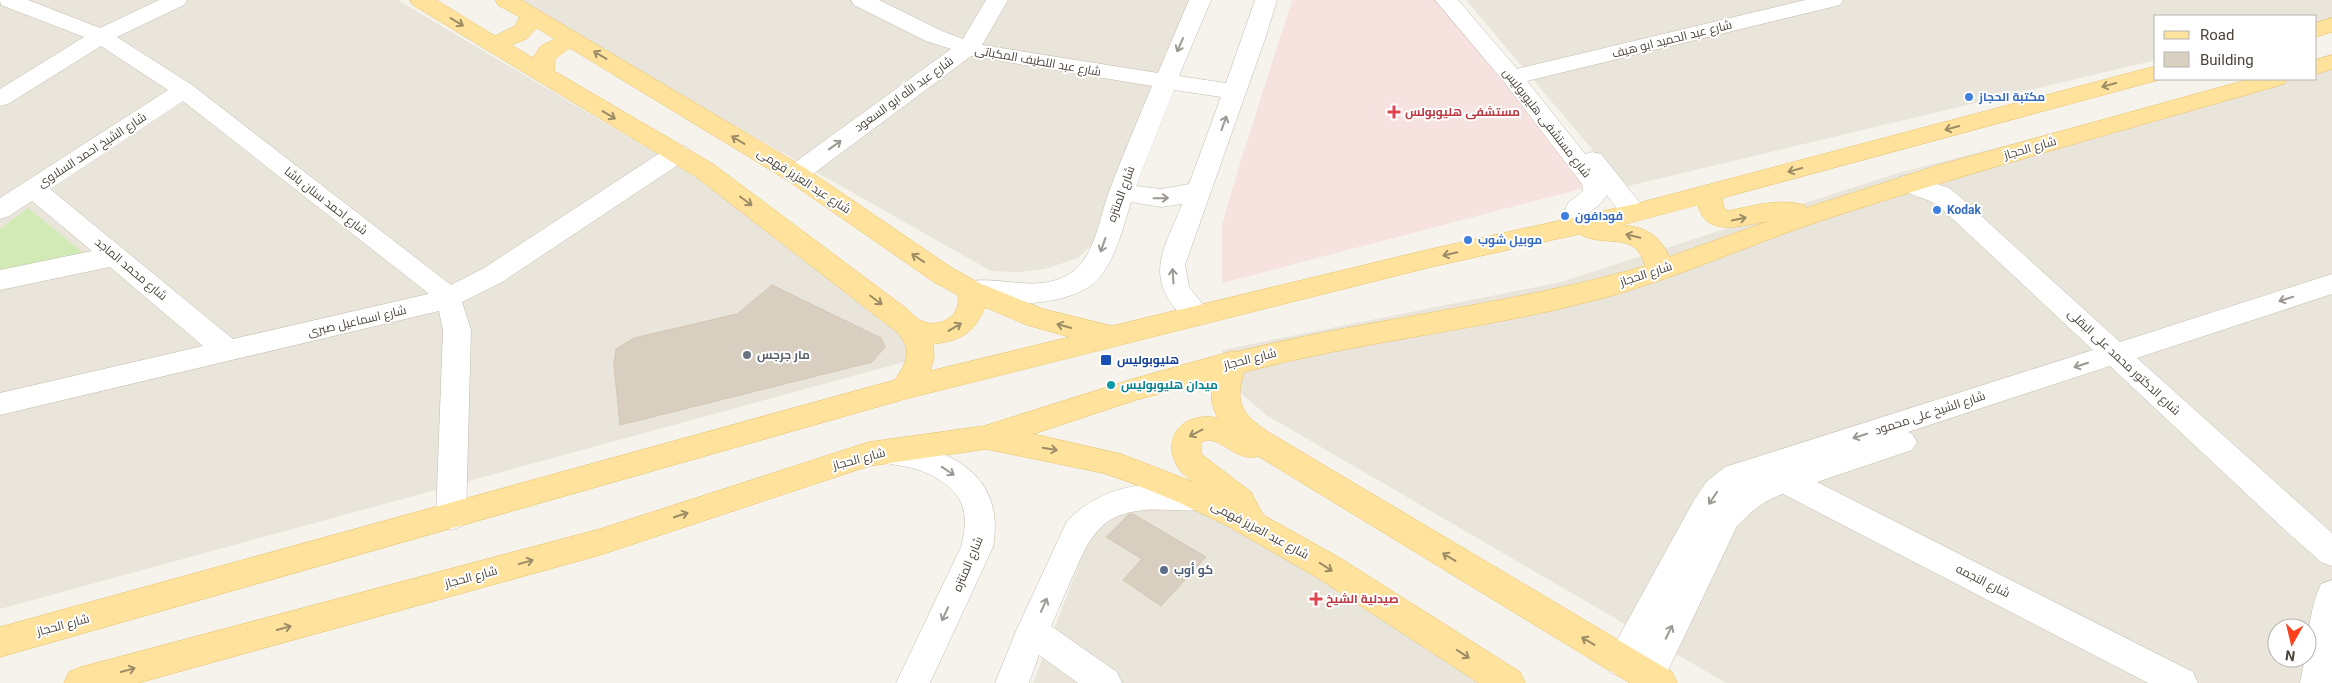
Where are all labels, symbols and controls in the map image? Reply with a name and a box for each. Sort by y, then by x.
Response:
legend [2154,15,2317,80]
one-way arrow [450,17,464,27]
street label: شارع عبد الحميد ابو هيف [1611,17,1734,62]
text: Road [2200,26,2234,44]
one-way arrow [1175,37,1185,52]
street label: شارع عبد اللطيف المكباتى [974,43,1102,80]
one-way arrow [593,50,607,60]
text: Building [2200,51,2254,69]
street label: شارع عبد الله ابو السعود [851,53,957,135]
street label: شارع مستشفى هليوبوليس [1499,66,1594,181]
one-way arrow [2101,81,2117,91]
place label: مكتبة الحجاز [1978,90,2045,105]
marker: مكتبة الحجاز [1963,91,1975,103]
marker: مستشفى هليوبولس [1387,105,1401,119]
place label: مستشفى هليوبولس [1405,105,1520,120]
street label: شارع الشيخ احمد السلاوى [35,110,150,191]
one-way arrow [602,110,616,120]
one-way arrow [1220,115,1229,131]
one-way arrow [1944,123,1960,133]
one-way arrow [732,134,746,144]
street label: شارع الحجاز [2001,134,2058,163]
one-way arrow [828,140,842,150]
street label: شارع عبد العزيز فهمى [754,146,853,217]
street label: شارع احمد سنان باشا [281,164,370,239]
street label: شارع المنتزه [1104,164,1139,224]
one-way arrow [1787,166,1803,175]
one-way arrow [1153,193,1169,203]
one-way arrow [739,196,753,206]
place label: Kodak [1947,203,1981,217]
marker: Kodak [1931,204,1943,216]
place label: فودافون [1575,209,1623,224]
marker: فودافون [1559,210,1571,222]
one-way arrow [1730,213,1746,223]
one-way arrow [1625,231,1641,240]
place label: موبيل شوب [1478,233,1542,248]
marker: موبيل شوب [1462,234,1474,246]
street label: شارع محمد الماجد [91,235,170,304]
one-way arrow [1098,237,1107,252]
one-way arrow [1442,250,1458,259]
one-way arrow [911,253,925,263]
street label: شارع الحجاز [1617,259,1674,290]
one-way arrow [1168,268,1177,284]
one-way arrow [869,294,882,305]
one-way arrow [2278,294,2294,304]
street label: شارع اسماعيل صبرى [306,303,408,340]
street label: شارع الدكتور محمد على البقلى [2064,306,2183,419]
one-way arrow [1057,320,1073,330]
one-way arrow [948,321,962,331]
street label: شارع الحجاز [1221,346,1278,374]
place label: مار جرجس [757,348,810,363]
marker: مار جرجس [741,349,753,361]
marker: هليوبوليس [1099,353,1113,367]
place label: هليوبوليس [1117,353,1179,368]
one-way arrow [2073,360,2089,370]
place label: ميدان هليوبوليس [1121,378,1218,393]
marker: ميدان هليوبوليس [1105,379,1117,391]
street label: شارع الشيخ على محمود [1873,388,1988,438]
one-way arrow [1189,428,1204,438]
one-way arrow [1852,431,1868,441]
one-way arrow [1041,444,1057,454]
street label: شارع الحجاز [830,445,887,474]
one-way arrow [941,466,955,476]
one-way arrow [1707,491,1718,505]
street label: شارع عبد العزيز فهمى [1208,498,1311,563]
one-way arrow [673,510,689,519]
street label: شارع المنتزه [950,534,987,594]
one-way arrow [1442,551,1456,561]
one-way arrow [517,557,533,566]
street label: شارع النجمه [1953,561,2012,601]
place label: كو أوب [1174,562,1213,578]
one-way arrow [1319,562,1333,572]
street label: شارع الحجاز [442,563,499,592]
marker: كو أوب [1158,564,1170,576]
place label: صيدلية الشيخ [1326,592,1399,608]
marker: صيدلية الشيخ [1310,593,1322,605]
one-way arrow [1039,598,1049,613]
one-way arrow [940,606,950,621]
street label: شارع الحجاز [34,611,91,640]
north arrow [2267,618,2317,668]
one-way arrow [276,622,292,632]
one-way arrow [1665,625,1674,640]
one-way arrow [1582,635,1596,645]
text: N [2284,647,2296,664]
one-way arrow [1456,650,1470,660]
one-way arrow [119,665,135,675]

